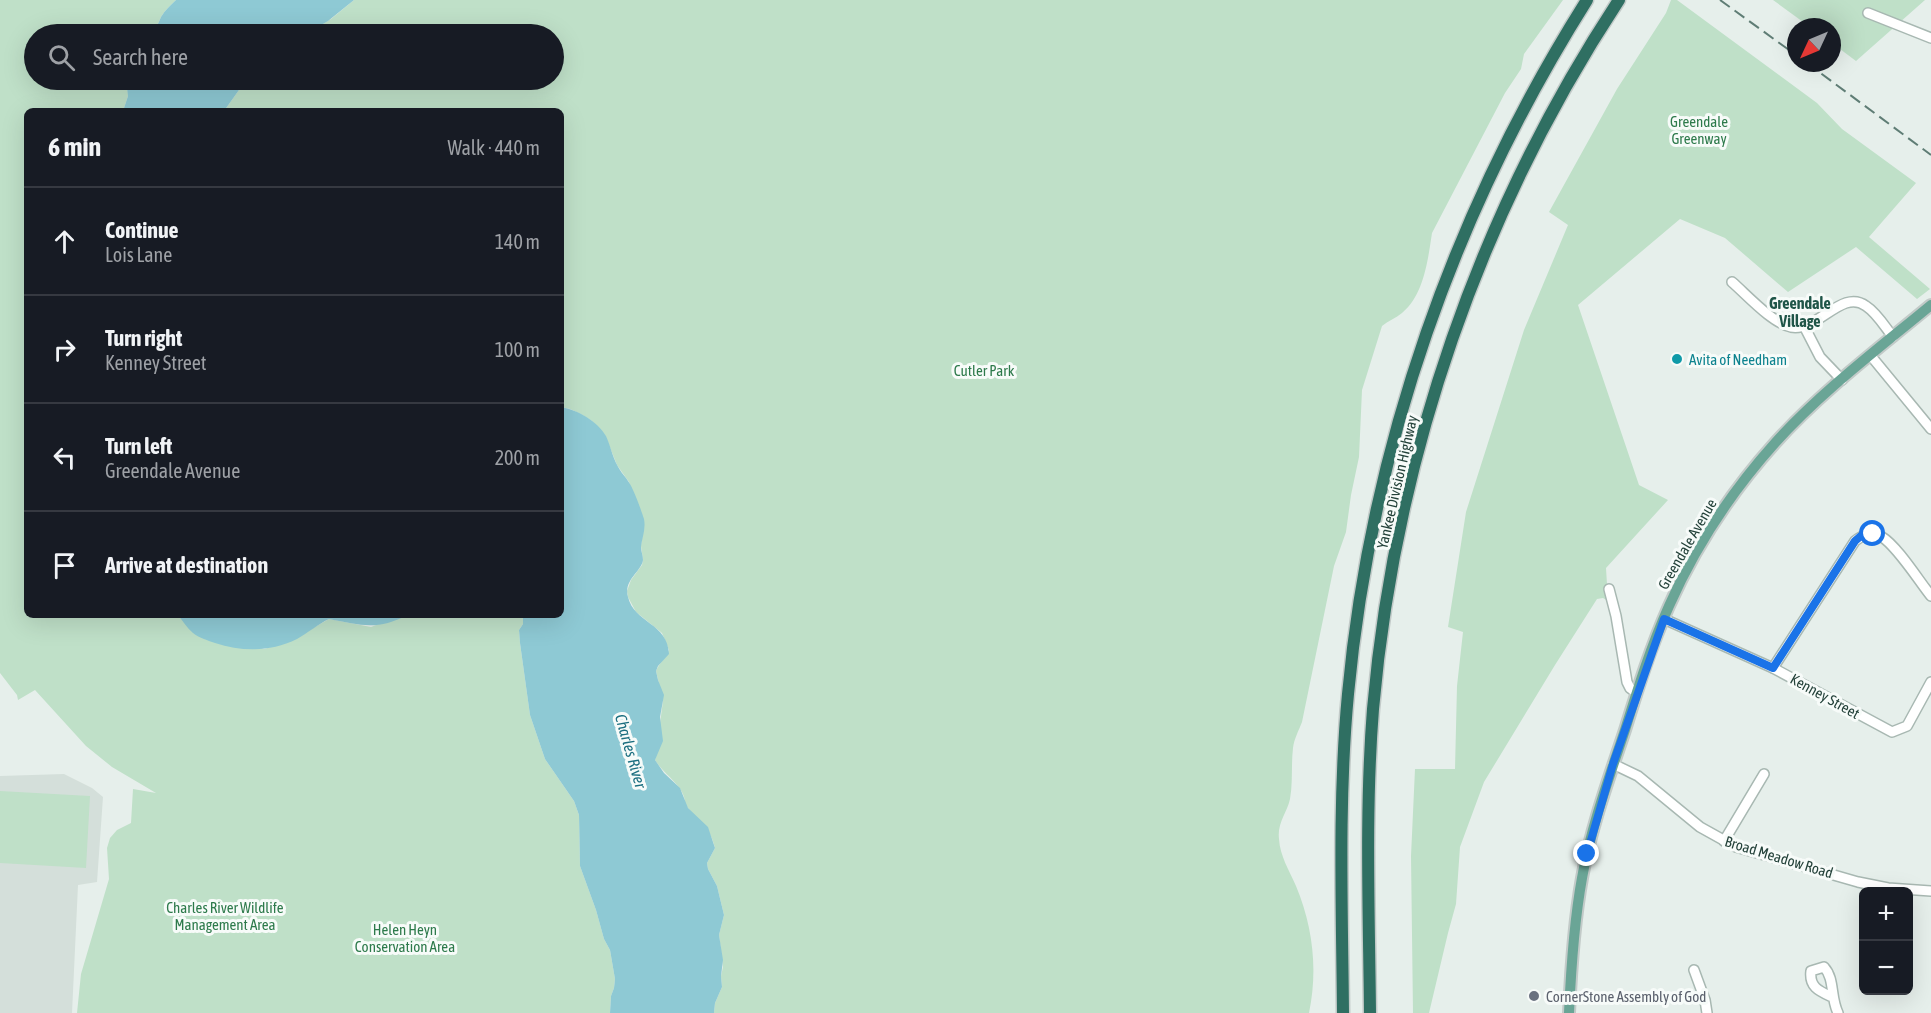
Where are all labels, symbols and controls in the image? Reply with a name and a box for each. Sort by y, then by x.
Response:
north arrow [1787,18,1841,72]
search box [24,24,564,90]
icon: search [45,41,78,74]
text: Search here [93,44,188,70]
park label: Greendale Greenway [1670,113,1728,147]
text: 6 min [48,132,101,162]
text: Walk · 440 m [448,136,540,159]
text: Continue [105,217,179,243]
icon: ahead [48,225,81,258]
text: 140 m [495,230,540,253]
text: Lois Lane [105,243,172,266]
district label: Greendale Village [1769,294,1831,330]
text: Turn right [105,325,182,351]
icon: right [48,333,81,366]
text: 100 m [495,338,540,361]
text: Kenney Street [105,351,207,374]
place label: Avita of Needham [1689,351,1787,368]
marker: Avita of Needham [1670,352,1684,366]
park label: Cutler Park [954,362,1015,379]
street label: Yankee Division Highway [1373,414,1421,550]
text: Turn left [105,433,172,459]
icon: left [48,441,81,474]
text: 200 m [495,446,540,469]
text: Greendale Avenue [105,459,240,482]
street label: Greendale Avenue [1654,496,1720,592]
route start [1859,520,1885,546]
icon: arrive [48,549,81,582]
text: Arrive at destination [105,552,268,578]
street label: Kenney Street [1788,670,1862,722]
water label: Charles River [612,712,651,791]
street label: Broad Meadow Road [1723,832,1835,882]
route end [1573,840,1599,866]
map controls [1859,887,1913,995]
button: + [1859,887,1913,941]
park label: Charles River Wildlife Management Area [166,899,284,933]
park label: Helen Heyn Conservation Area [355,921,455,955]
button: − [1859,941,1913,995]
place label: CornerStone Assembly of God [1546,988,1706,1005]
marker: CornerStone Assembly of God [1527,989,1541,1003]

